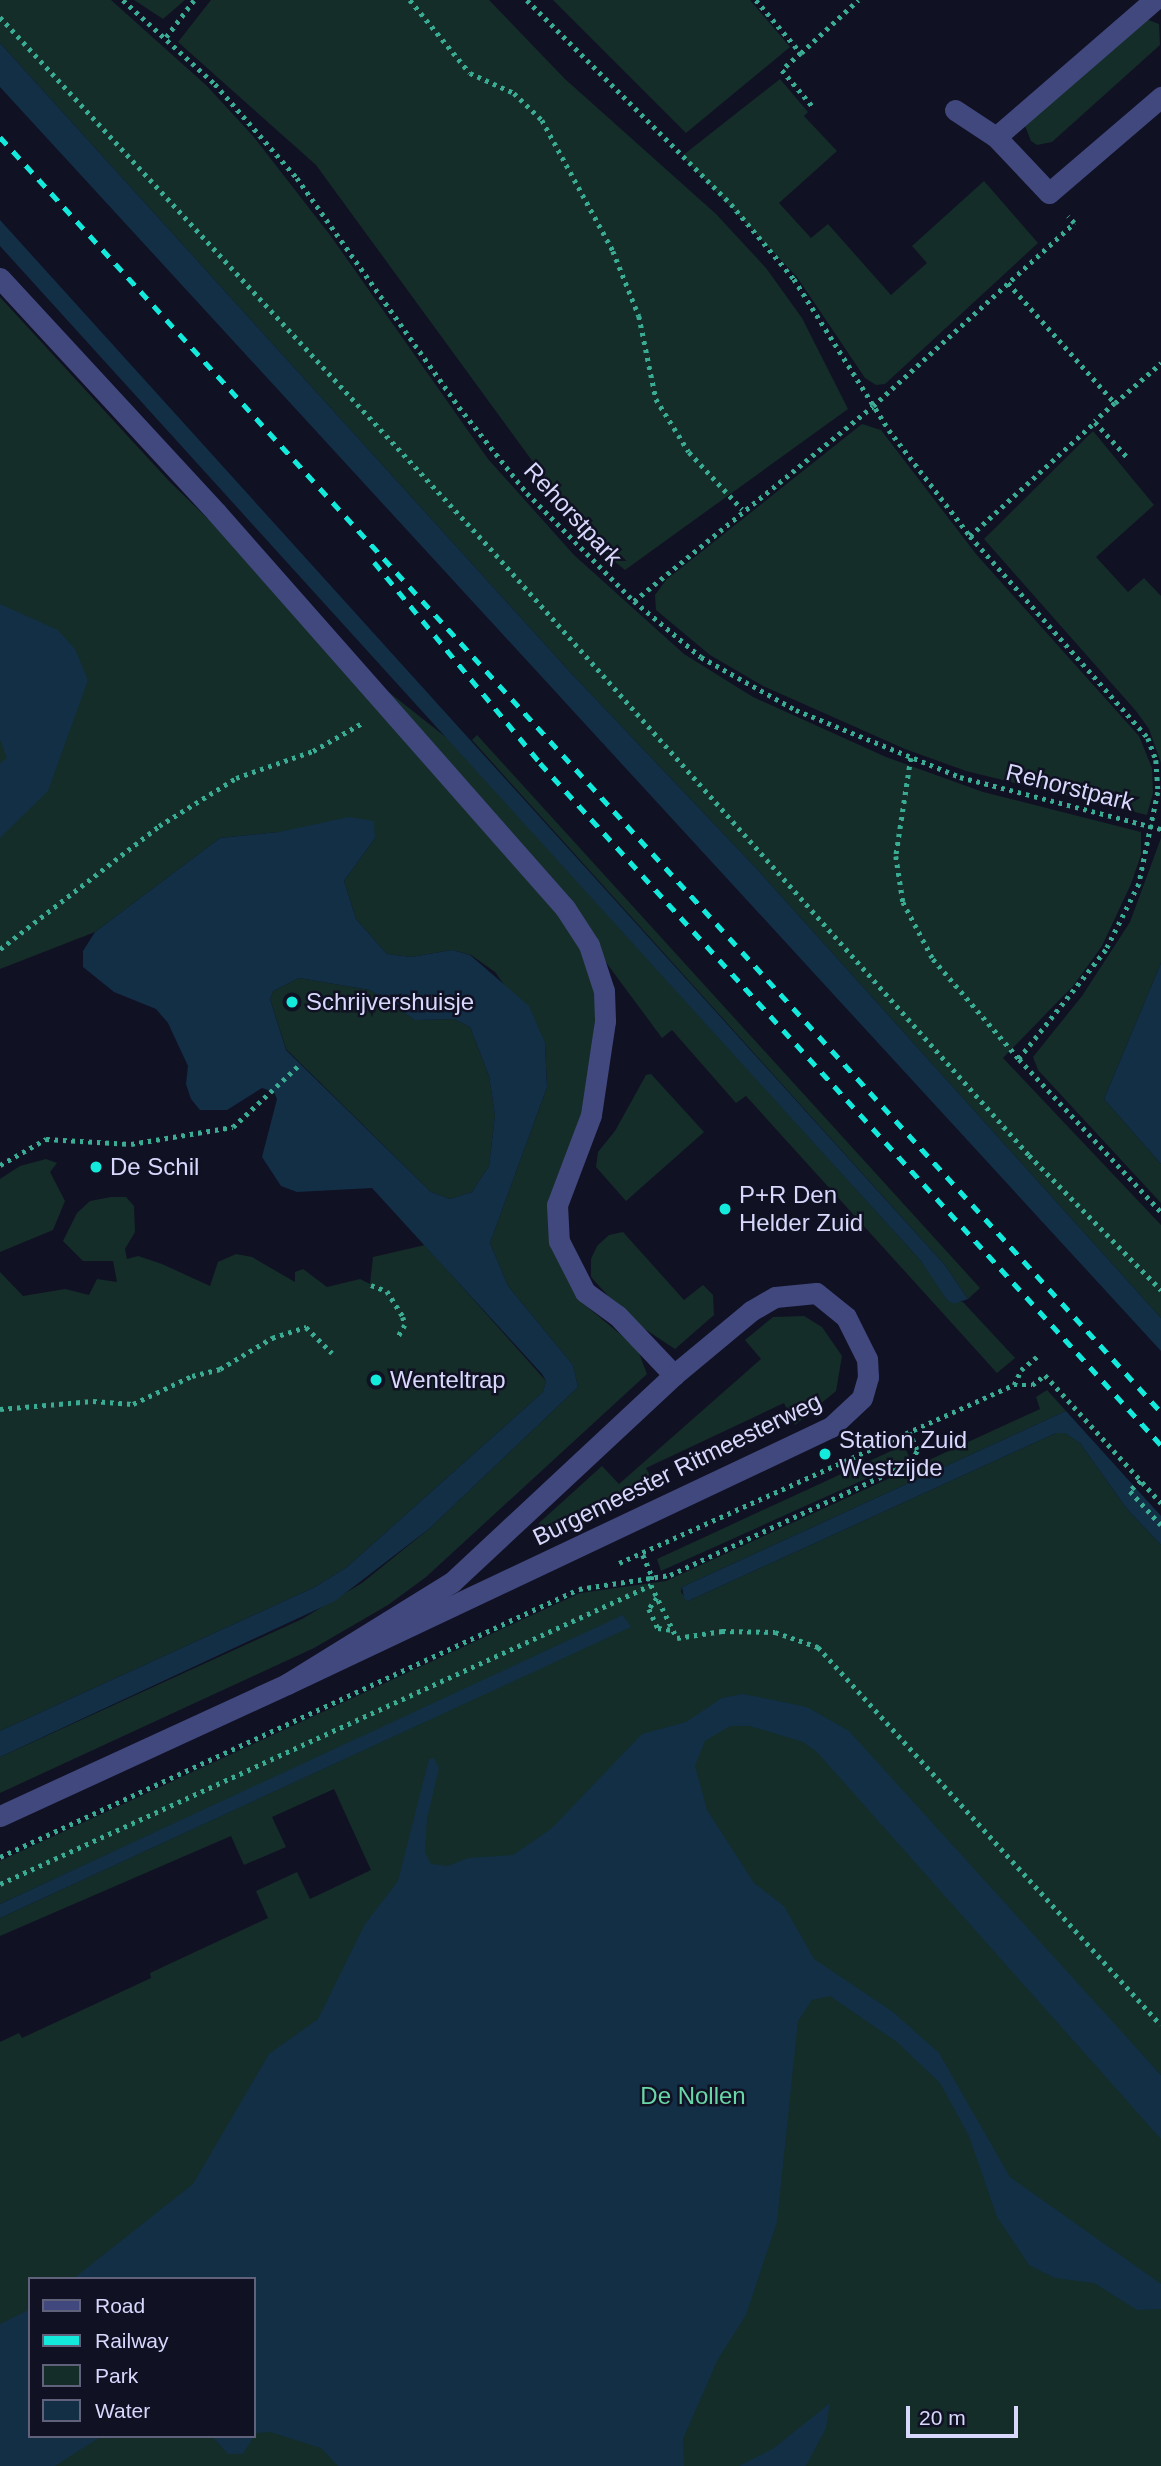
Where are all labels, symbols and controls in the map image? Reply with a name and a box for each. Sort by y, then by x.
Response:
street label: Rehorstpark [518,456,628,572]
street label: Rehorstpark [1003,757,1137,817]
place label: Schrijvershuisje [306,988,474,1016]
marker: Schrijvershuisje [284,994,300,1010]
place label: De Schil [110,1153,199,1181]
marker: De Schil [88,1159,104,1175]
place label: P+R Den Helder Zuid [739,1181,863,1237]
marker: P+R Den Helder Zuid [717,1201,733,1217]
place label: Wenteltrap [390,1366,506,1394]
marker: Wenteltrap [368,1372,384,1388]
street label: Burgemeester Ritmeesterweg [528,1386,826,1552]
place label: Station Zuid Westzijde [839,1426,967,1482]
marker: Station Zuid Westzijde [817,1446,833,1462]
park label: De Nollen [640,2082,746,2110]
legend [28,2277,256,2438]
text: Road [95,2294,145,2317]
text: Railway [95,2329,169,2352]
text: Park [95,2364,138,2387]
scale bar [909,2392,1021,2436]
text: Water [95,2399,150,2422]
text: 20 m [919,2406,966,2429]

